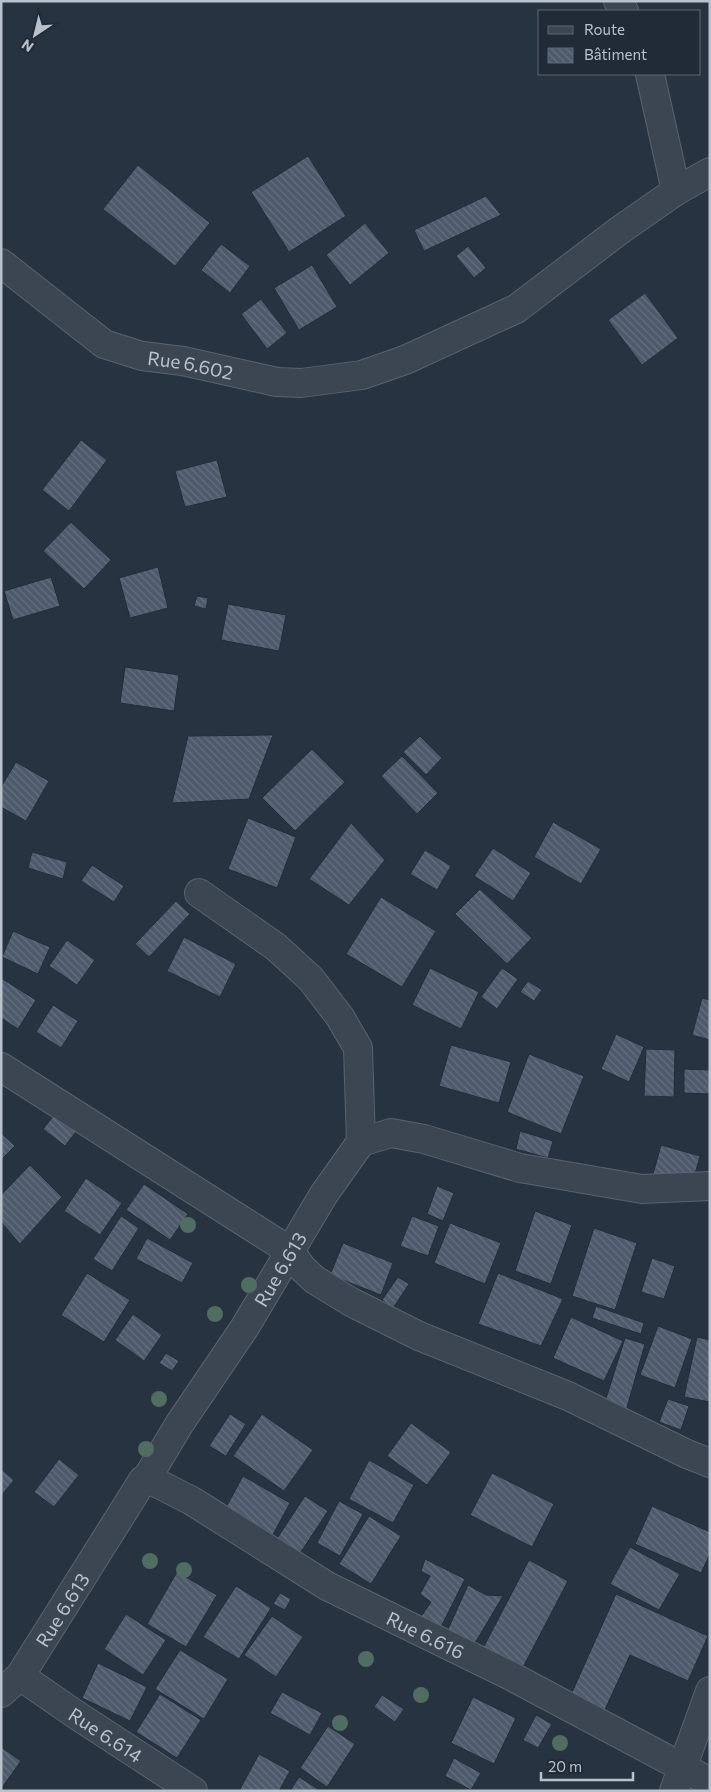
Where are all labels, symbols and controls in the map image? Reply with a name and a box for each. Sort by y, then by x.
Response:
north arrow [10,10,60,60]
legend [538,10,701,75]
text: Route [584,20,625,38]
text: N [18,36,36,56]
text: Bâtiment [584,45,647,63]
street label: Rue 6.602 [146,345,235,383]
street label: Rue 6.613 [248,1227,311,1310]
street label: Rue 6.613 [30,1568,93,1651]
street label: Rue 6.616 [383,1606,468,1663]
street label: Rue 6.614 [65,1702,147,1767]
scale bar [541,1750,634,1782]
text: 20 m [548,1757,582,1775]

